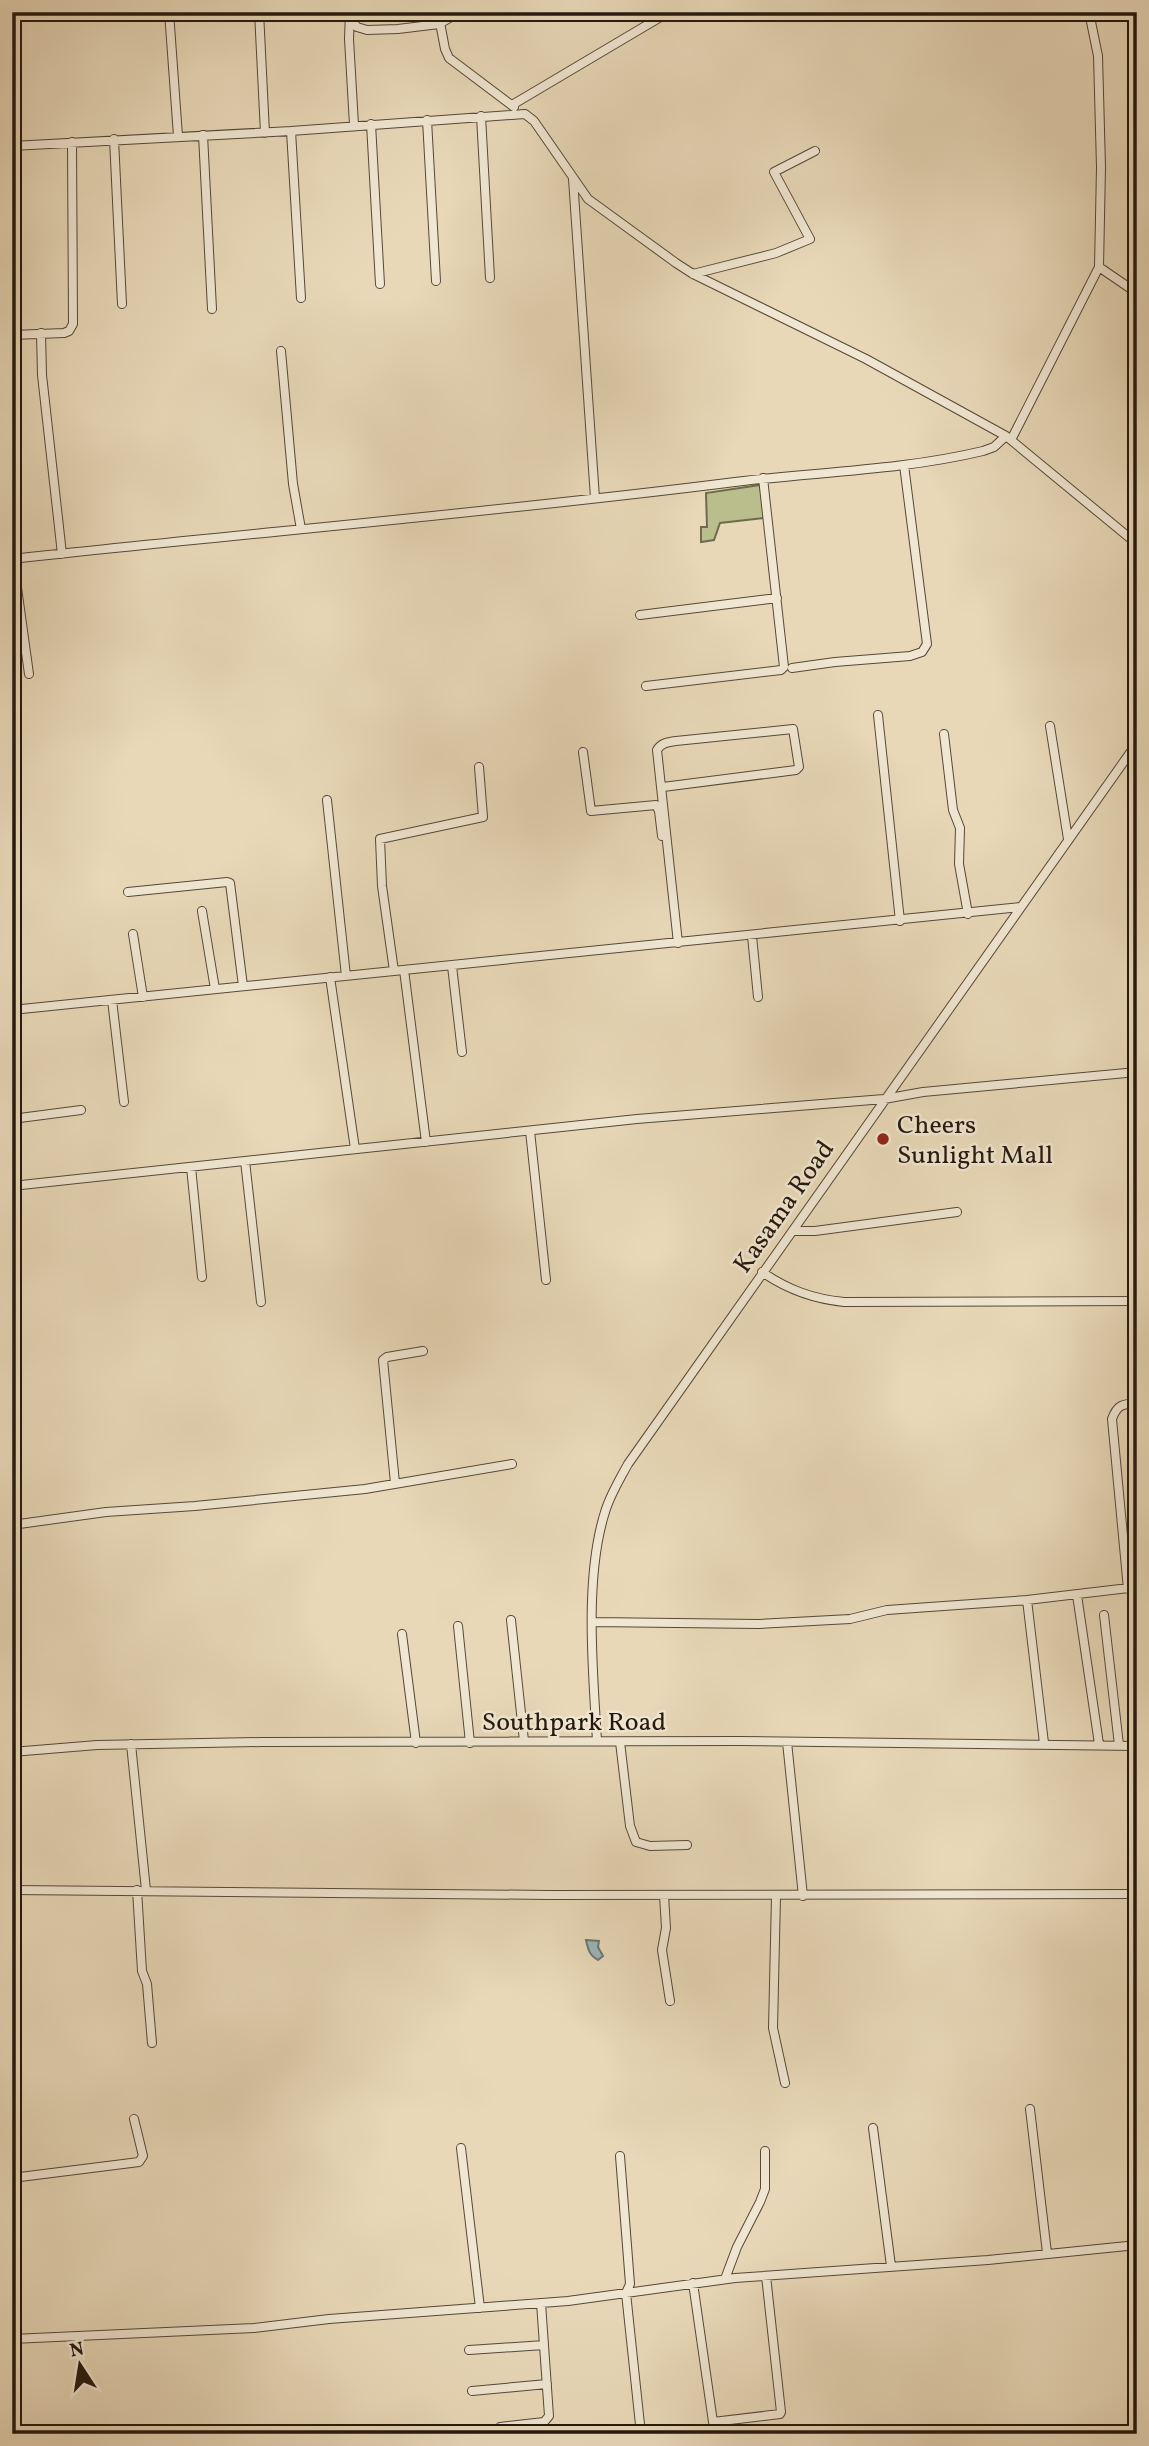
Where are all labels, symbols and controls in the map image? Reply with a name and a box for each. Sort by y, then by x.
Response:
place label: Cheers Sunlight Mall [897,1108,1053,1174]
marker: Cheers Sunlight Mall [875,1131,891,1147]
street label: Kasama Road [726,1134,844,1281]
street label: Southpark Road [482,1705,666,1741]
north arrow [46,2330,116,2400]
text: N [67,2336,87,2364]

